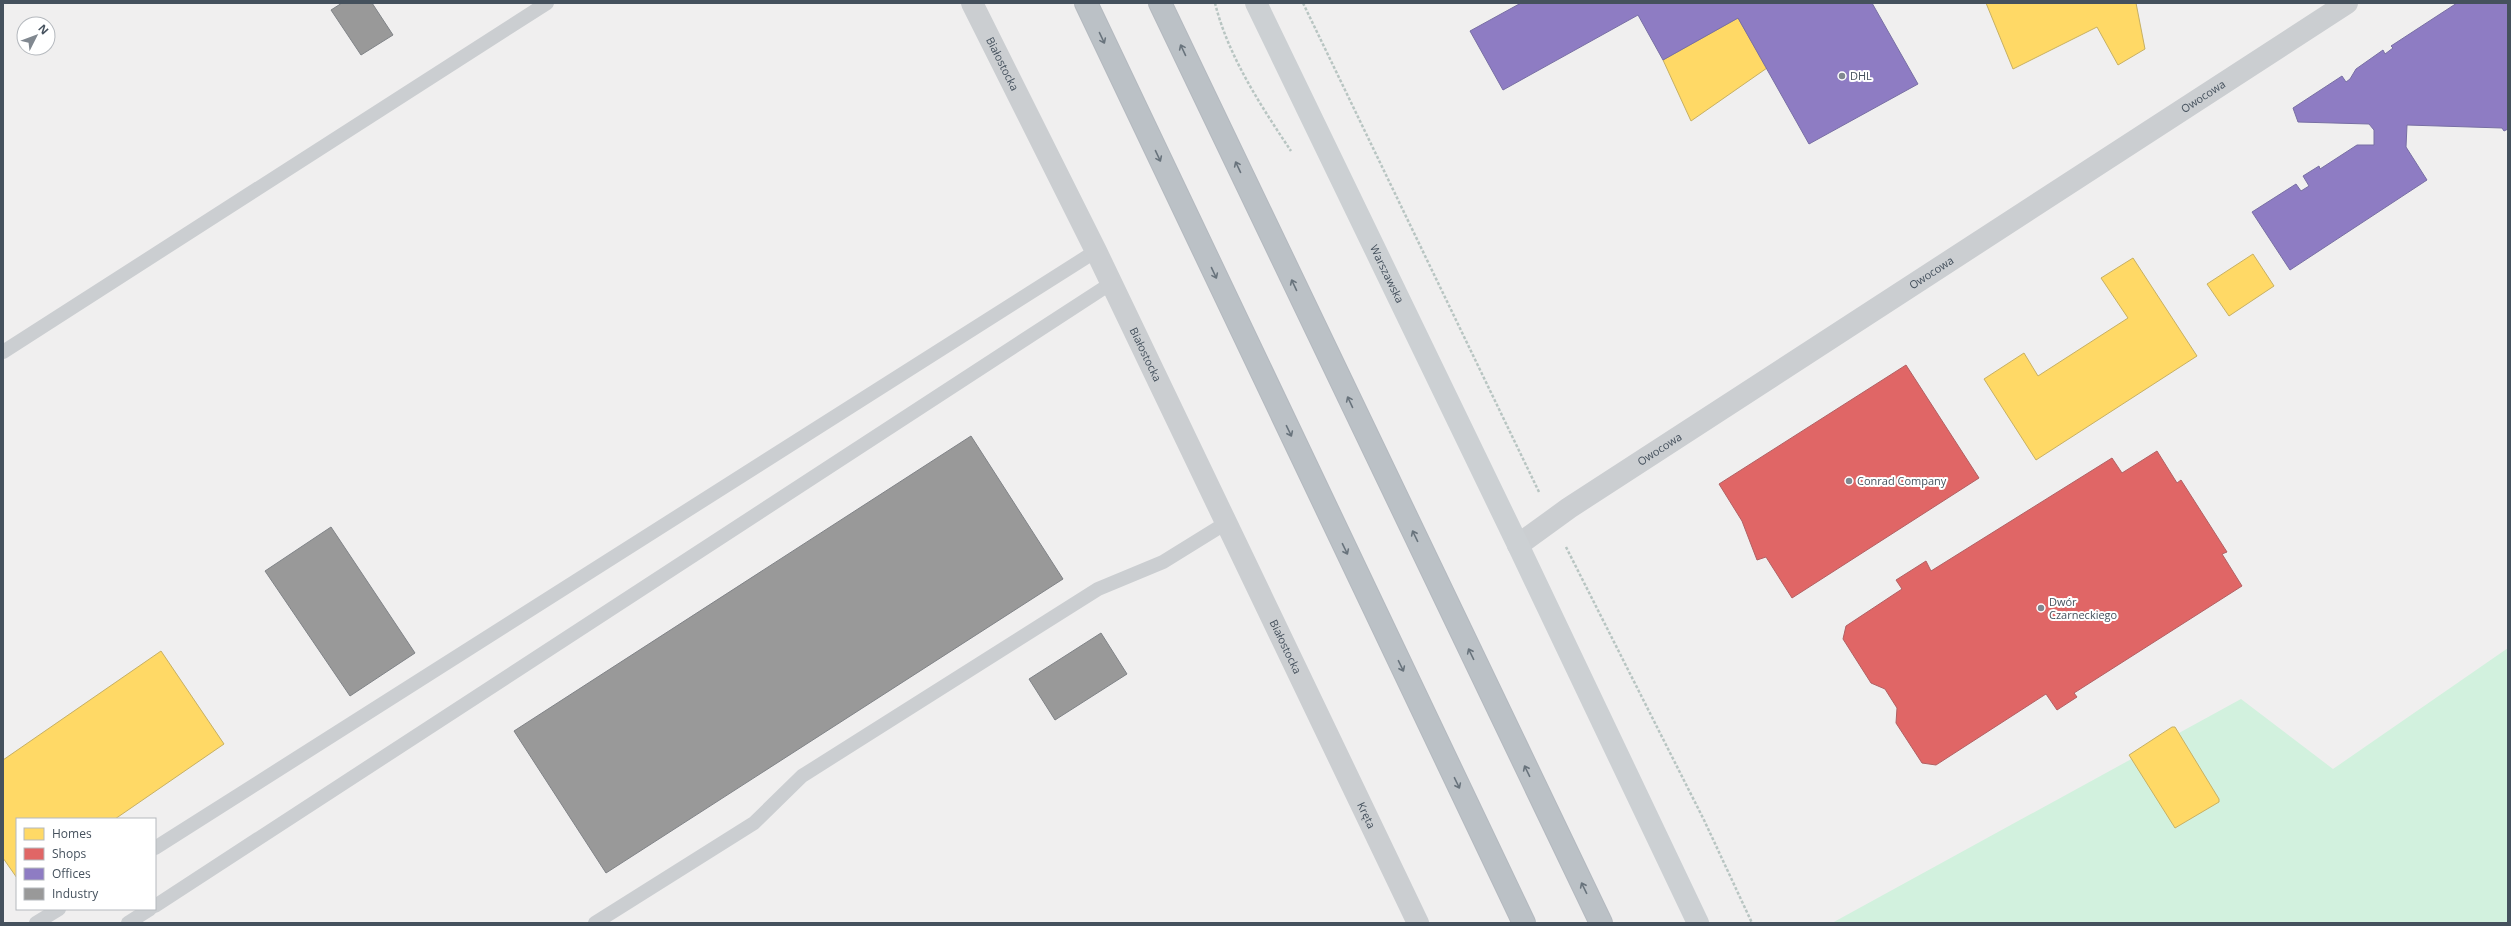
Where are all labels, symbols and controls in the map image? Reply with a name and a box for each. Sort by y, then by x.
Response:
north arrow [16,16,56,56]
text: N [35,21,52,37]
one-way arrow [1099,32,1106,44]
street label: Białostocka [983,34,1023,93]
one-way arrow [1179,44,1186,56]
place label: DHL [1850,68,1872,83]
marker: DHL [1837,71,1847,81]
street label: Owocowa [2178,76,2228,116]
one-way arrow [1155,149,1162,161]
one-way arrow [1234,162,1241,174]
street label: Warszawska [1367,242,1408,305]
street label: Owocowa [1906,252,1956,292]
one-way arrow [1211,267,1218,279]
one-way arrow [1290,279,1297,291]
street label: Białostocka [1127,325,1165,384]
one-way arrow [1346,396,1353,408]
one-way arrow [1286,425,1293,437]
street label: Owocowa [1634,429,1684,469]
place label: Conrad Company [1857,473,1947,488]
marker: Conrad Company [1844,476,1854,486]
one-way arrow [1411,531,1418,543]
one-way arrow [1342,542,1349,554]
place label: Dwór Czarneckiego [2049,594,2118,622]
marker: Dwór Czarneckiego [2036,603,2046,613]
street label: Białostocka [1267,617,1305,676]
one-way arrow [1467,648,1474,660]
one-way arrow [1398,659,1405,671]
one-way arrow [1523,765,1530,777]
one-way arrow [1454,777,1461,789]
street label: Kręta [1354,799,1380,831]
legend [16,818,156,910]
text: Homes [52,825,92,842]
text: Shops [52,845,87,862]
text: Offices [52,865,91,882]
one-way arrow [1580,882,1587,894]
text: Industry [52,885,99,902]

